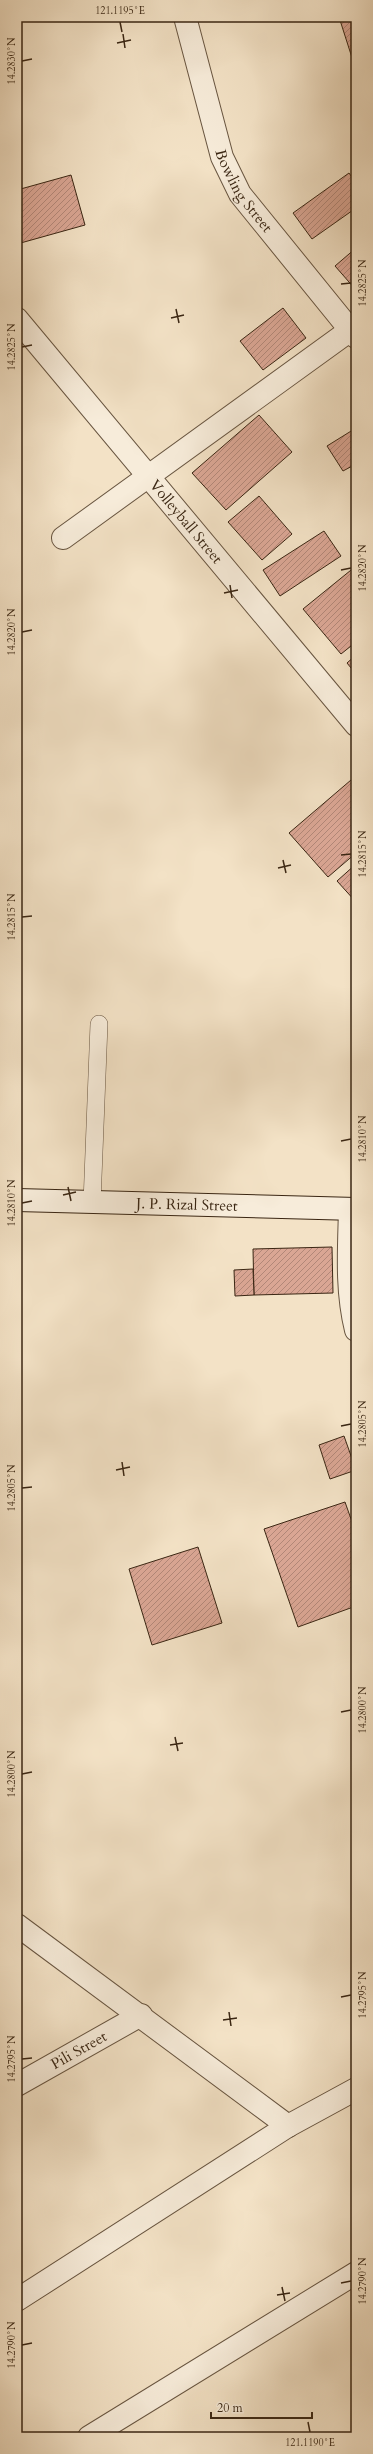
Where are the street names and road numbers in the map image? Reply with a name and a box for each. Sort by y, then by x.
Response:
street label: Bowling Street [210,147,277,237]
street label: Volleyball Street [145,475,227,568]
street label: J. P. Rizal Street [134,1193,238,1216]
street label: Pili Street [47,2026,111,2074]

